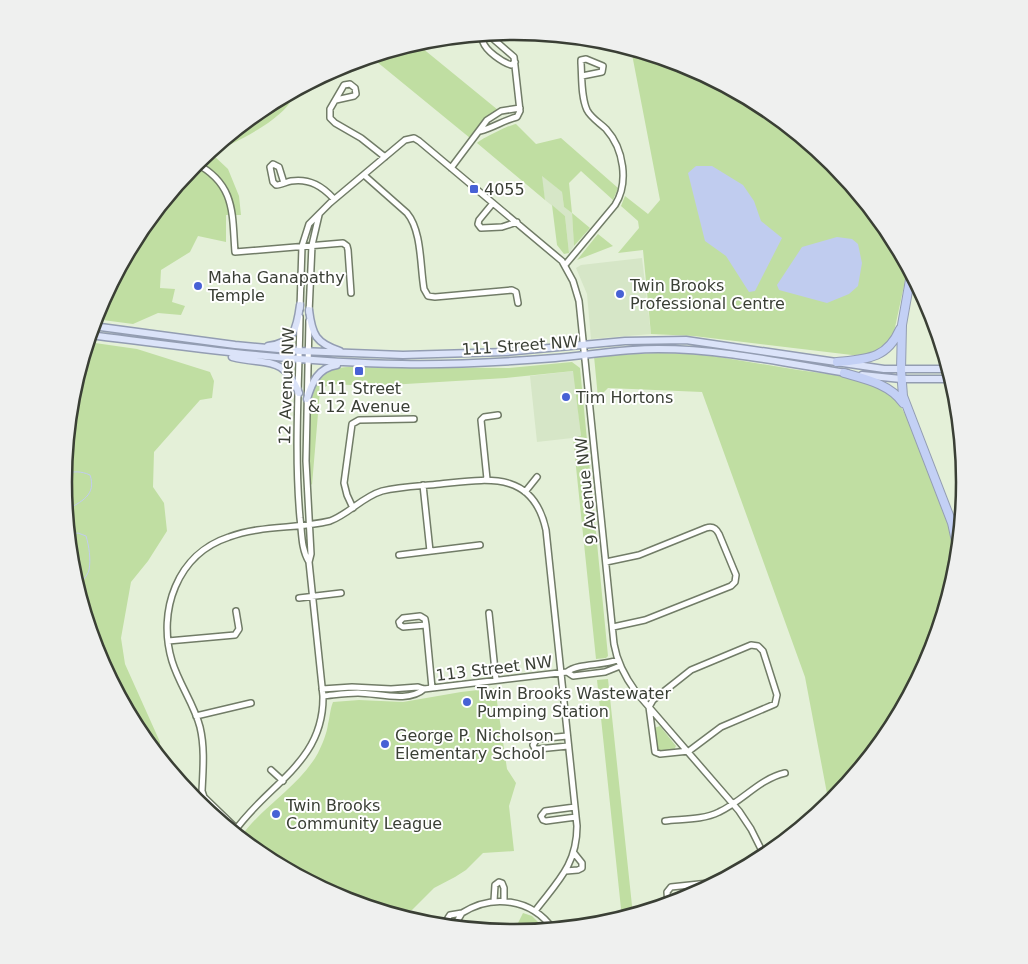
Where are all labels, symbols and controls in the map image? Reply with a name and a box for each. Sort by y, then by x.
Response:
place label: 4055 [484,180,525,199]
marker: 4055 [468,183,480,195]
place label: Maha Ganapathy Temple [207,268,345,305]
place label: Twin Brooks Professional Centre [629,276,785,313]
marker: Maha Ganapathy Temple [192,280,204,292]
marker: Twin Brooks Professional Centre [614,288,626,300]
street label: 12 Avenue NW [275,327,298,445]
street label: 111 Street NW [461,332,579,359]
marker: 111 Street & 12 Avenue [353,365,365,377]
place label: 111 Street & 12 Avenue [308,379,410,416]
place label: Tim Hortons [575,388,673,407]
marker: Tim Hortons [560,391,572,403]
street label: 9 Avenue NW [571,436,602,545]
street label: 113 Street NW [435,652,554,685]
place label: Twin Brooks Wastewater Pumping Station [476,684,671,721]
marker: Twin Brooks Wastewater Pumping Station [461,696,473,708]
place label: George P. Nicholson Elementary School [395,726,554,763]
marker: George P. Nicholson Elementary School [379,738,391,750]
place label: Twin Brooks Community League [285,796,442,833]
marker: Twin Brooks Community League [270,808,282,820]

